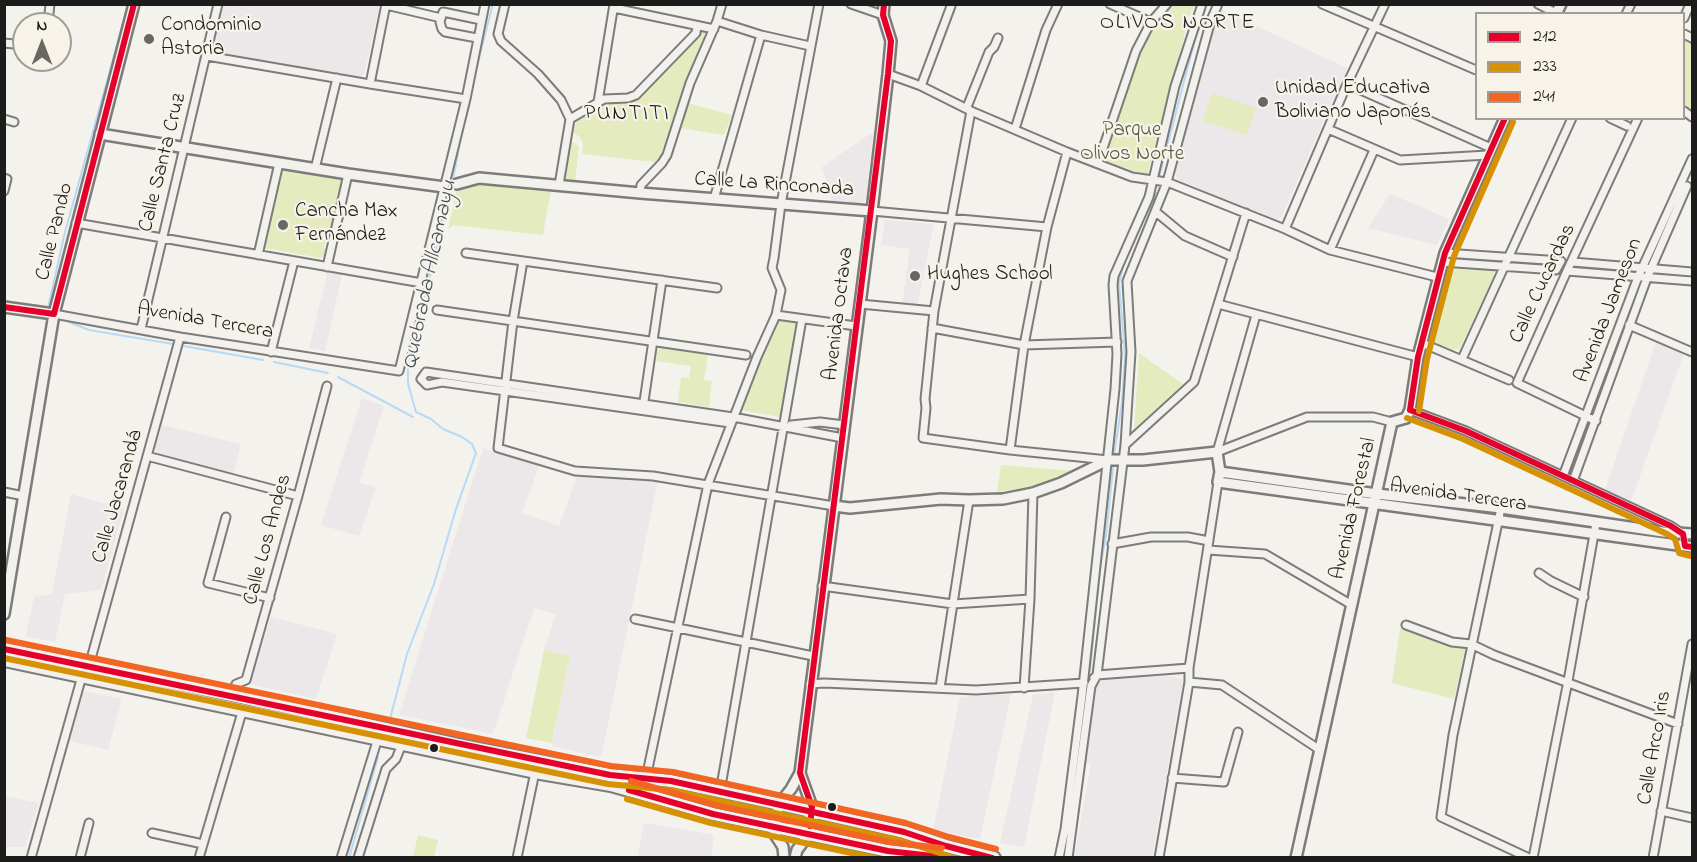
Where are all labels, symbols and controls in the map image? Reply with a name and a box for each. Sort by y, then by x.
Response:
district label: OLIVOS NORTE [1100,11,1256,37]
north arrow [12,12,72,72]
legend [1475,12,1685,120]
text: N [37,14,47,38]
place label: Condominio Astoria [161,14,262,64]
text: 212 [1533,24,1557,50]
marker: Condominio Astoria [142,32,156,46]
text: 233 [1533,54,1557,80]
place label: Unidad Educativa Boliviano Japonés [1275,77,1431,127]
text: 241 [1533,84,1555,110]
street label: Calle Santa Cruz [135,91,193,235]
marker: Unidad Educativa Boliviano Japonés [1256,95,1270,109]
district label: PUNTITI [584,102,670,128]
park label: Parque Olivos Norte [1080,119,1184,169]
street label: Calle La Rinconada [693,168,855,204]
water label: Quebrada Allcamayu [398,178,464,372]
street label: Calle Pando [32,180,80,284]
place label: Cancha Max Fernández [295,200,398,250]
marker: Cancha Max Fernández [276,218,290,232]
street label: Calle Cucardas [1505,220,1583,348]
street label: Avenida Jameson [1571,235,1649,387]
street label: Avenida Octava [819,246,861,382]
place label: Hughes School [927,263,1053,289]
marker: Hughes School [908,269,922,283]
street label: Avenida Tercera [135,298,275,346]
street label: Calle Jacarandá [88,427,150,567]
street label: Avenida Forestal [1326,436,1384,582]
street label: Calle Los Andes [239,472,299,608]
street label: Avenida Tercera [1388,475,1528,519]
street label: Calle Arco Iris [1634,689,1678,807]
unlabelled marker [428,742,440,754]
unlabelled marker [826,801,838,813]

